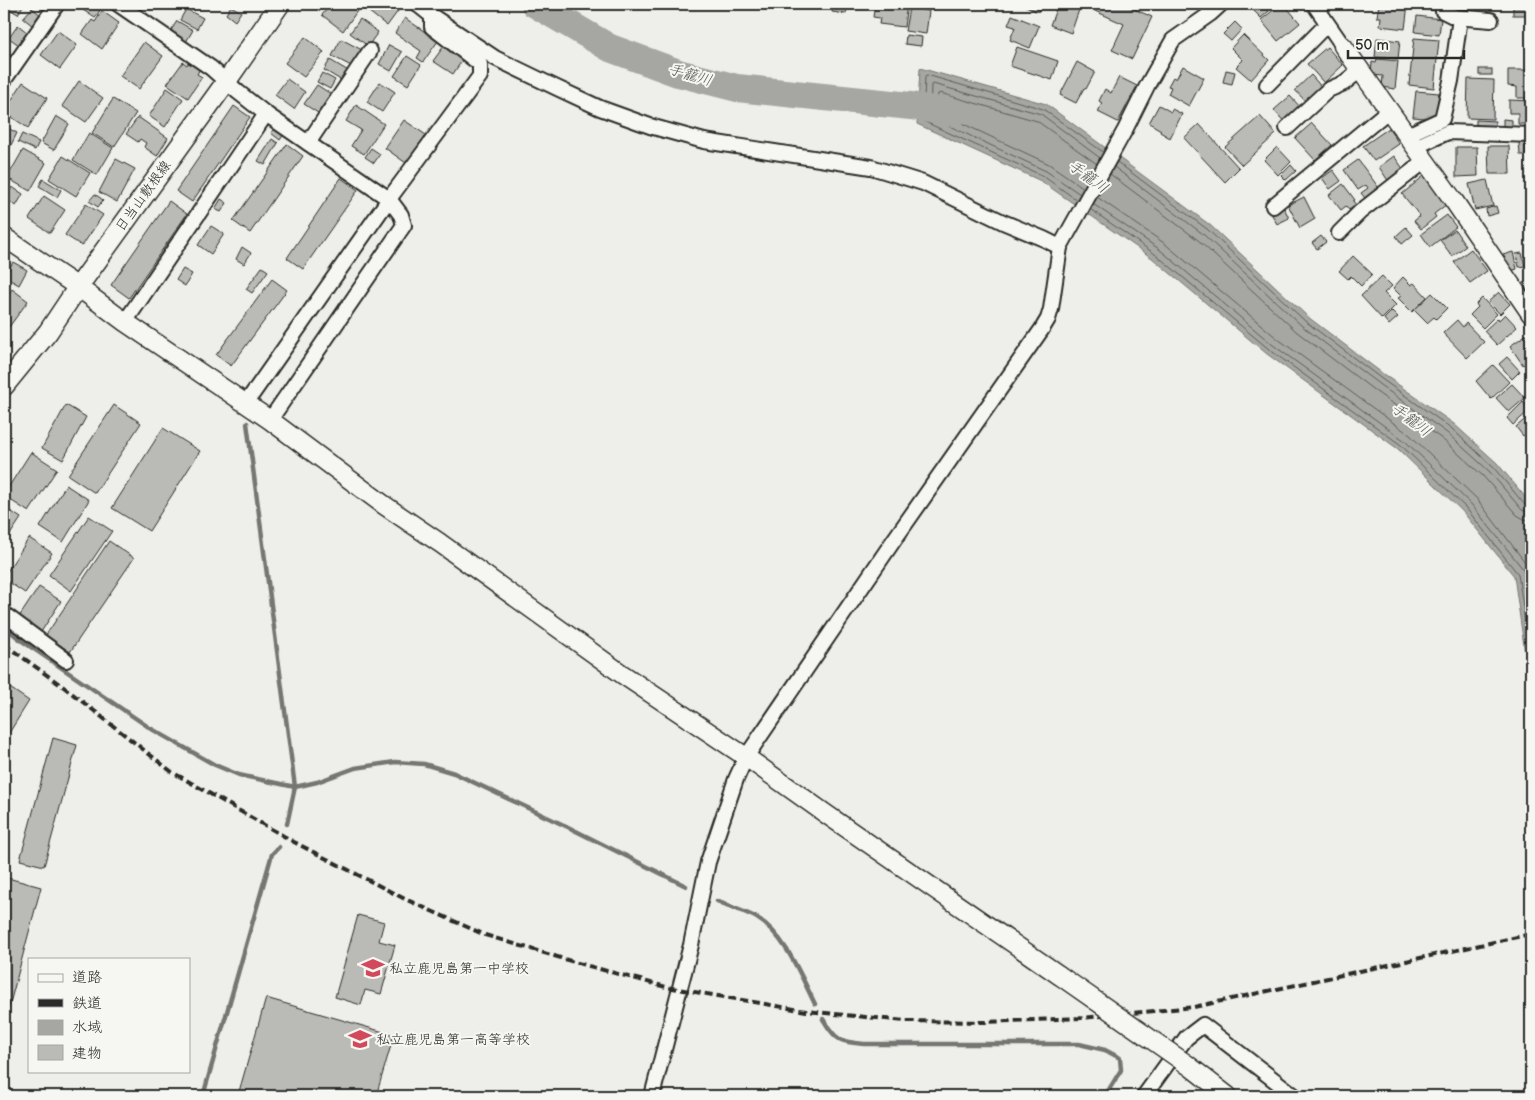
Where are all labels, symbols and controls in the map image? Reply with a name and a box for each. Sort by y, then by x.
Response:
scale bar [1348,28,1464,60]
text: 50 m [1355,36,1389,55]
water label: 手籠川 [666,60,714,90]
water label: 手籠川 [1064,156,1112,198]
street label: 日当山敷根線 [111,157,175,235]
water label: 手籠川 [1387,399,1435,441]
school or university icon: 私立鹿児島第一中学校 [360,955,386,981]
legend [28,958,190,1072]
place label: 私立鹿児島第一中学校 [389,960,529,977]
text: 道路 [72,968,102,987]
text: 鉄道 [72,994,102,1013]
text: 水域 [72,1018,102,1037]
school or university icon: 私立鹿児島第一高等学校 [347,1026,373,1052]
place label: 私立鹿児島第一高等学校 [376,1031,530,1048]
text: 建物 [72,1044,102,1063]

